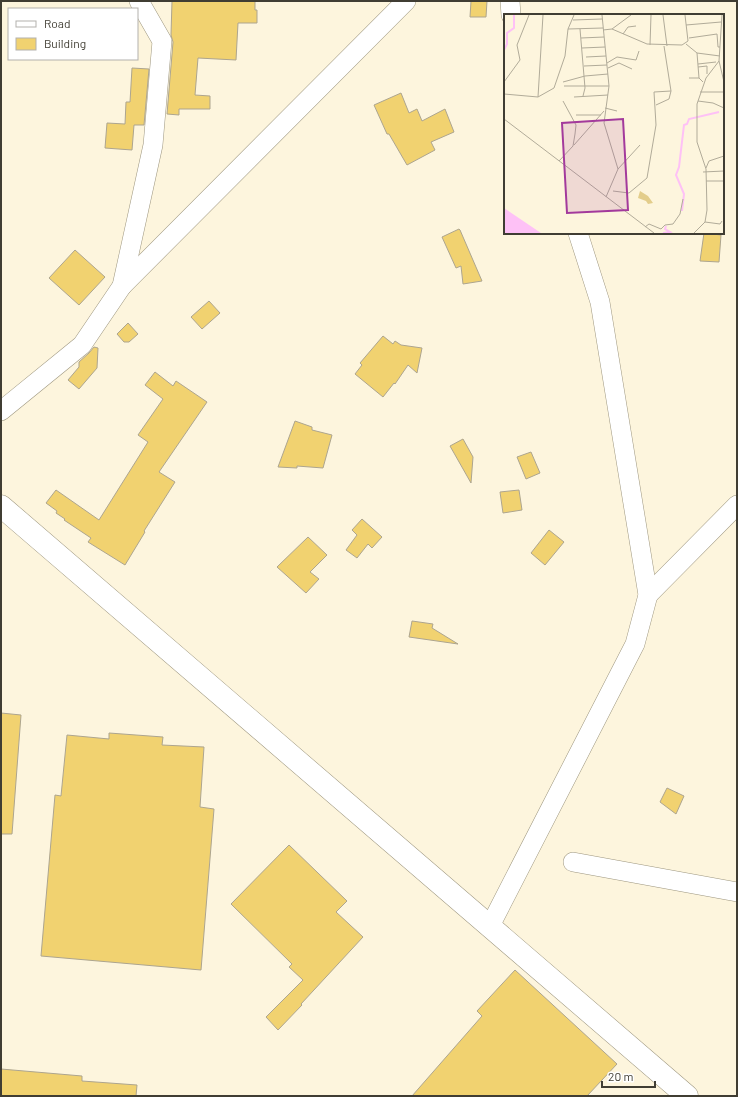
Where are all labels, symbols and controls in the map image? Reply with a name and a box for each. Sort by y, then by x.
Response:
legend [8,8,138,60]
inset map [504,14,724,234]
text: Road [44,16,71,30]
text: Building [44,36,86,50]
scale bar [602,1063,655,1089]
text: 20 m [608,1069,634,1083]

